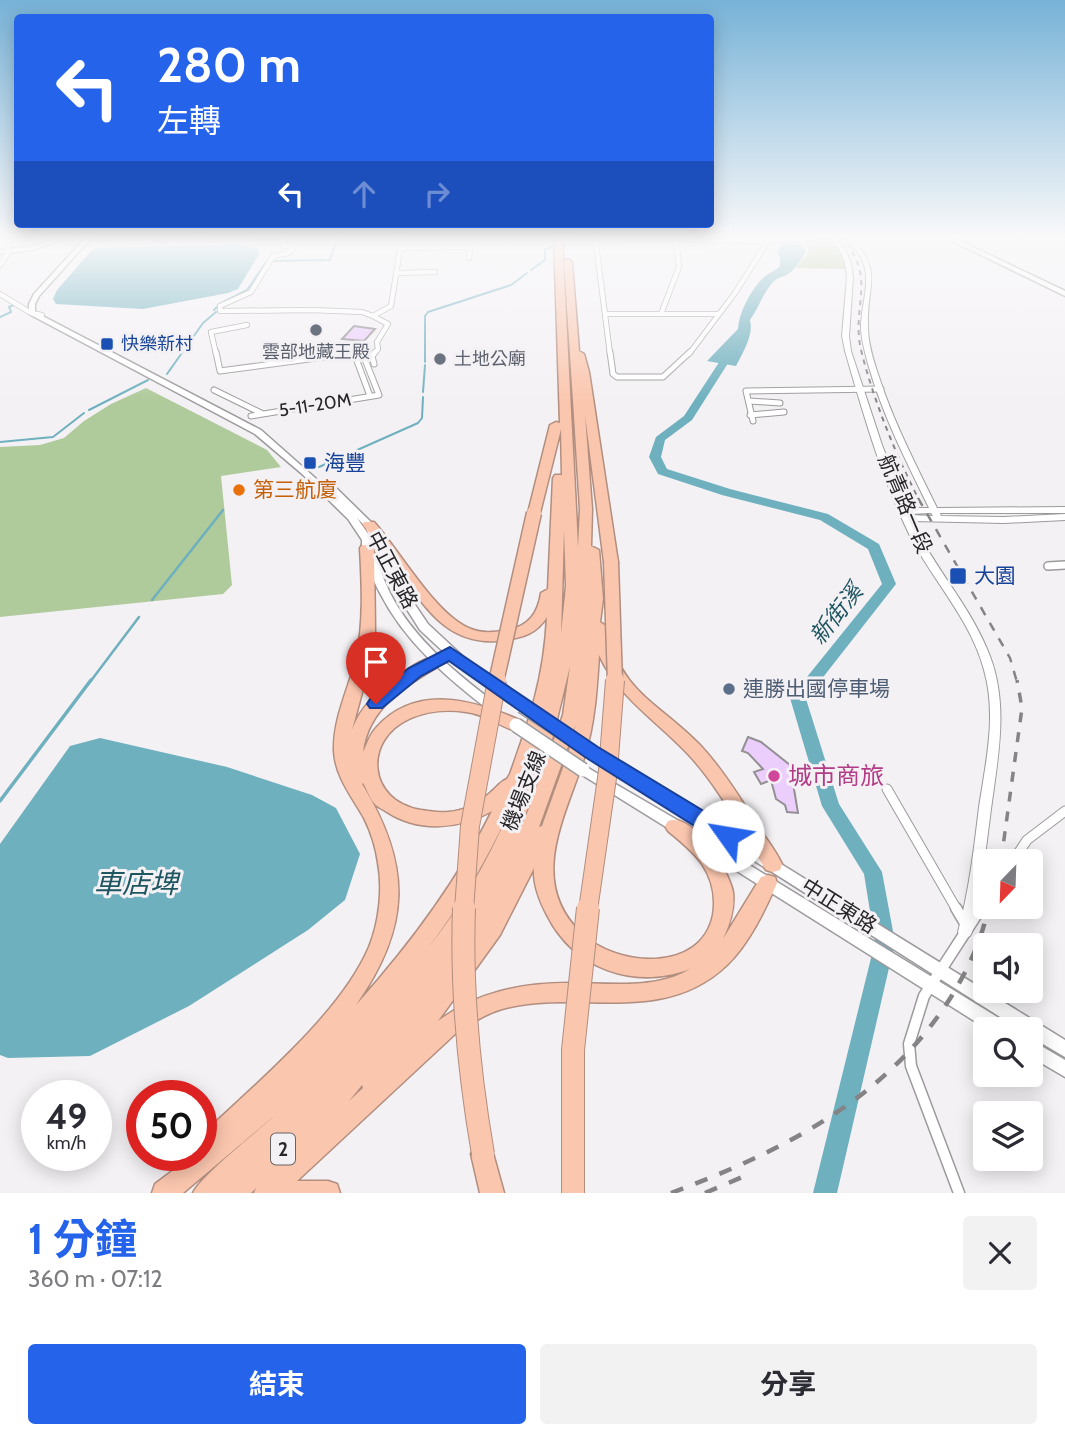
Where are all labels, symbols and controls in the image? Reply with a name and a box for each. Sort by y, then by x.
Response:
text: 280 m [157,35,301,94]
icon: left [42,42,133,133]
text: 左轉 [157,101,221,140]
icon: left [272,175,310,213]
icon: ahead [345,175,383,213]
icon: right [418,175,456,213]
marker: 雲部地藏王殿 [308,322,324,338]
place label: 快樂新村 [121,333,193,355]
marker: 快樂新村 [99,336,115,352]
place label: 雲部地藏王殿 [262,341,370,363]
place label: 土地公廟 [454,348,526,370]
marker: 土地公廟 [432,351,448,367]
street label: 5-11-20M [277,388,353,422]
place label: 海豐 [324,450,366,475]
street label: 航青路一段 [873,451,937,557]
marker: 海豐 [302,455,318,471]
place label: 第三航廈 [253,477,337,502]
marker: 第三航廈 [231,482,247,498]
street label: 中正東路 [362,527,423,613]
place label: 大園 [974,563,1016,588]
marker: 大園 [948,566,968,586]
water label: 新街溪 [804,576,870,650]
pin [346,632,406,704]
icon: arrive [357,643,395,681]
place label: 連勝出國停車場 [743,676,890,701]
marker: 連勝出國停車場 [721,681,737,697]
street label: 機場支線 [496,747,551,834]
place label: 城市商旅 [788,761,884,790]
marker: 城市商旅 [766,768,782,784]
position arrow [691,799,765,873]
north arrow [973,849,1043,919]
map controls [973,849,1043,1171]
water label: 車店埤 [94,866,181,900]
street label: 中正東路 [797,873,882,938]
button: sound [973,933,1043,1003]
button: search [973,1017,1043,1087]
speed limit sign: 50 [126,1080,217,1171]
text: 49 [46,1095,87,1138]
button: layers [973,1101,1043,1171]
text: km/h [47,1132,86,1154]
road number: 2 [271,1134,295,1164]
text: 1 分鐘 [28,1213,137,1265]
button: close [963,1216,1037,1290]
text: 360 m · 07:12 [28,1265,162,1293]
button: 結束 [28,1344,526,1424]
button: 分享 [540,1344,1037,1424]

